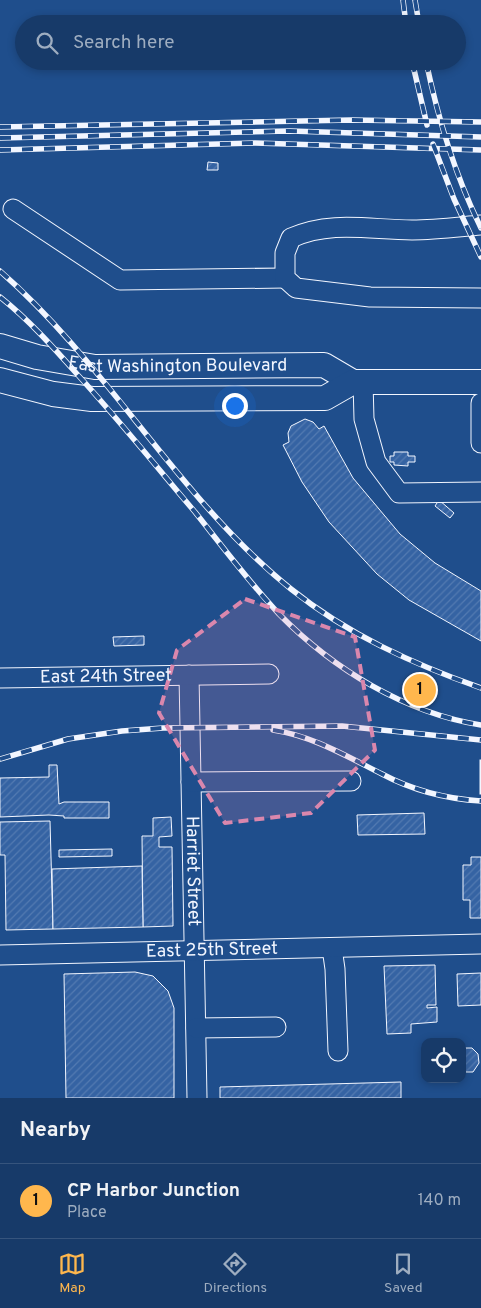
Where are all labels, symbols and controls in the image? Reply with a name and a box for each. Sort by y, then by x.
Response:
search box [15,15,466,70]
icon: search [33,29,61,57]
text: Search here [73,31,175,55]
street label: East Washington Boulevard [66,351,287,379]
your location [222,393,248,419]
street label: East 24th Street [40,664,172,689]
pin: 1 [404,671,436,709]
street label: Harriet Street [180,816,205,926]
street label: East 25th Street [146,937,278,963]
map controls [421,1038,466,1083]
button: locate [421,1038,466,1083]
text: Nearby [20,1117,91,1144]
text: CP Harbor Junction [67,1179,240,1203]
text: 1 [33,1191,39,1211]
text: 140 m [418,1191,461,1211]
text: Place [67,1203,107,1223]
tab: Map [58,1250,86,1297]
tab: Directions [203,1250,267,1297]
tab: Saved [384,1250,423,1297]

